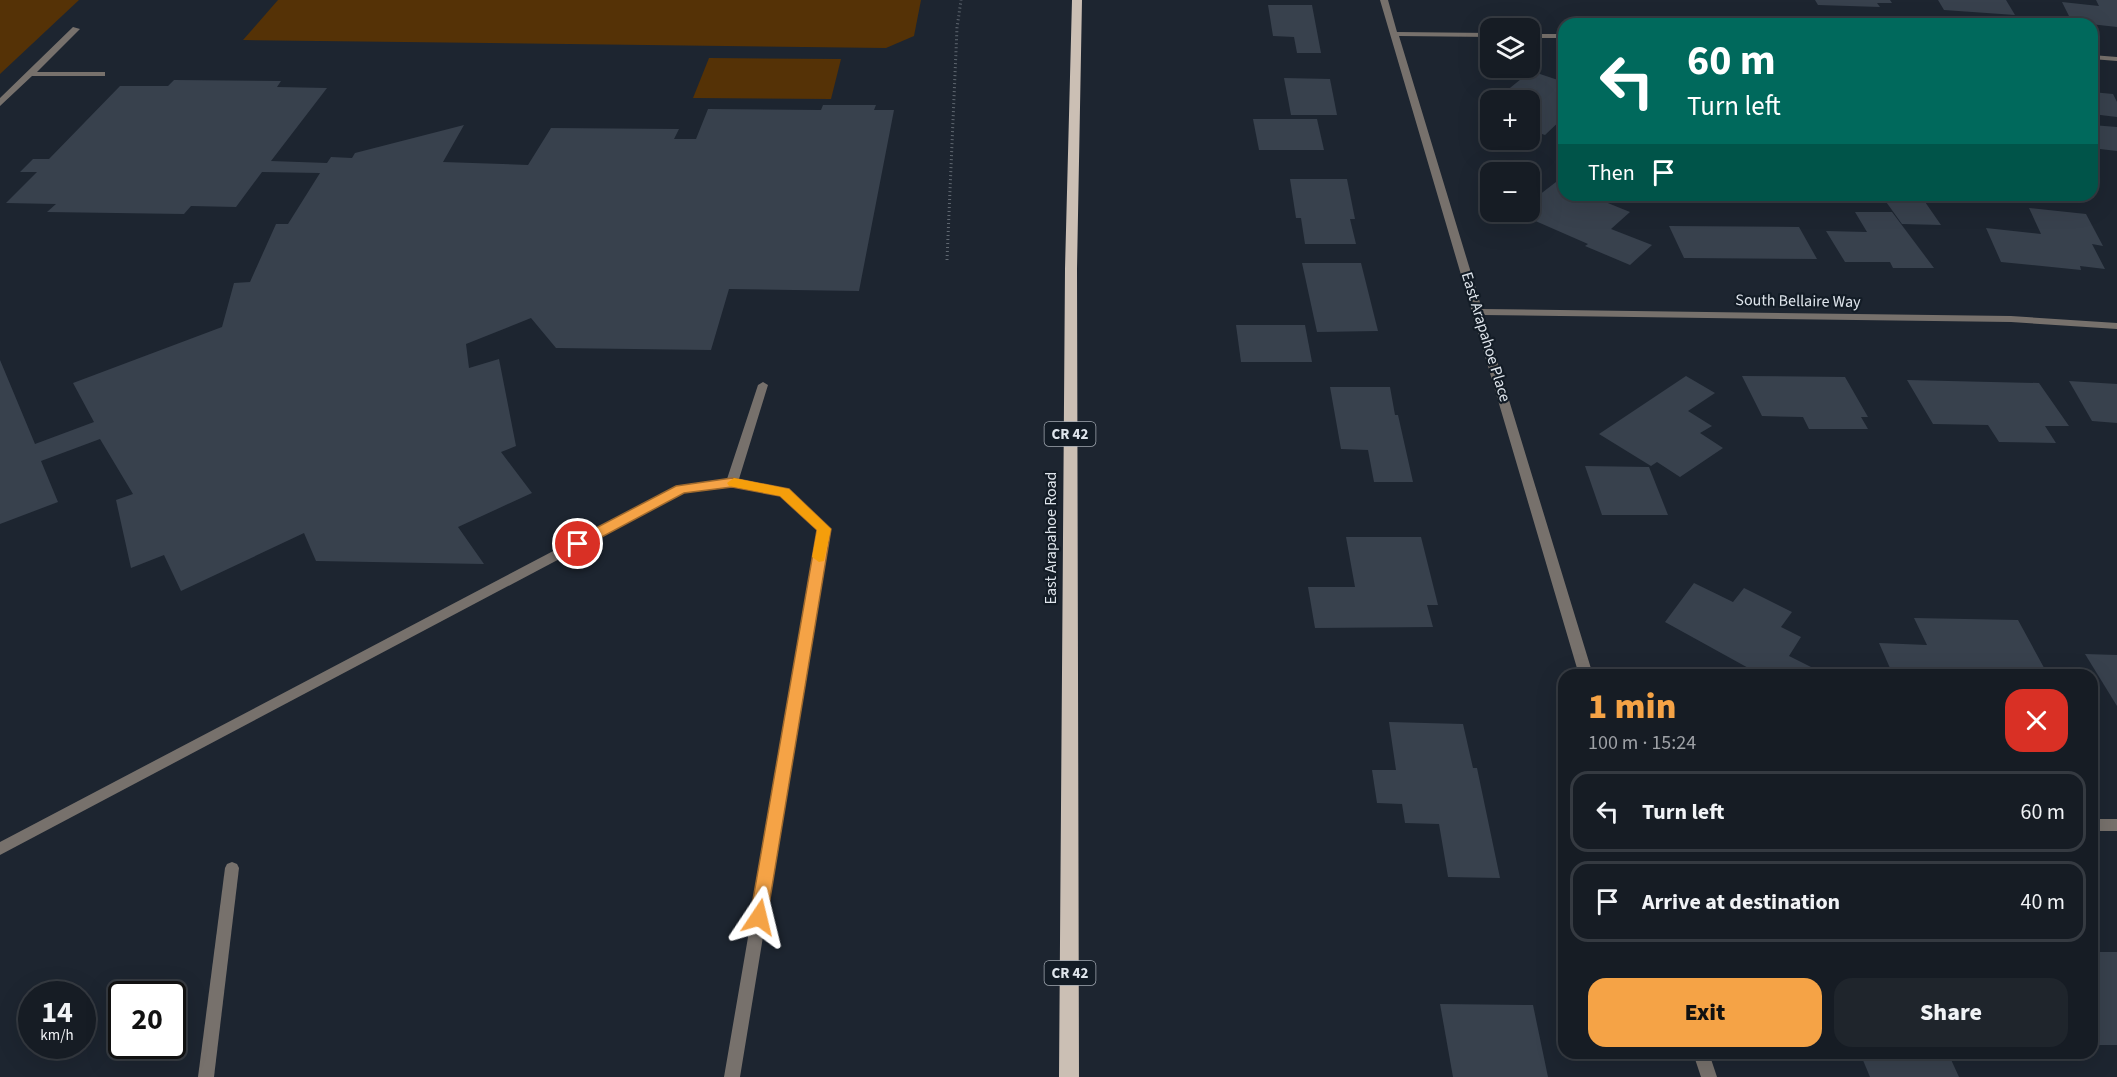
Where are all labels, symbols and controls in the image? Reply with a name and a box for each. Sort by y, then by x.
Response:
map controls [1480,18,1540,222]
button: layers [1480,18,1540,78]
text: 60 m [1687,31,1776,91]
icon: left [1588,42,1666,120]
text: Turn left [1687,87,1781,126]
button: + [1480,90,1540,150]
icon: arrive [1647,156,1680,189]
text: Then [1588,157,1635,189]
button: − [1480,162,1540,222]
street label: East Arapahoe Place [1456,269,1516,405]
street label: South Bellaire Way [1735,289,1861,313]
road number: CR 42 [1044,422,1096,446]
street label: East Arapahoe Road [1040,472,1062,605]
pin [552,518,603,569]
icon: arrive [561,527,594,560]
text: 1 min [1588,681,1676,732]
button: close [2005,689,2068,752]
text: 100 m · 15:24 [1588,729,1696,757]
icon: left [1591,795,1624,828]
text: Turn left [1642,796,1724,828]
text: 60 m [2020,796,2065,828]
position arrow [727,885,791,949]
icon: arrive [1591,885,1624,918]
text: Arrive at destination [1642,886,1840,918]
text: 40 m [2020,886,2065,918]
road number: CR 42 [1044,961,1096,985]
button: Exit [1588,978,1822,1047]
button: Share [1834,978,2068,1047]
speed limit sign: 20 [108,981,186,1059]
text: 14 [41,991,73,1034]
text: km/h [40,1025,74,1046]

